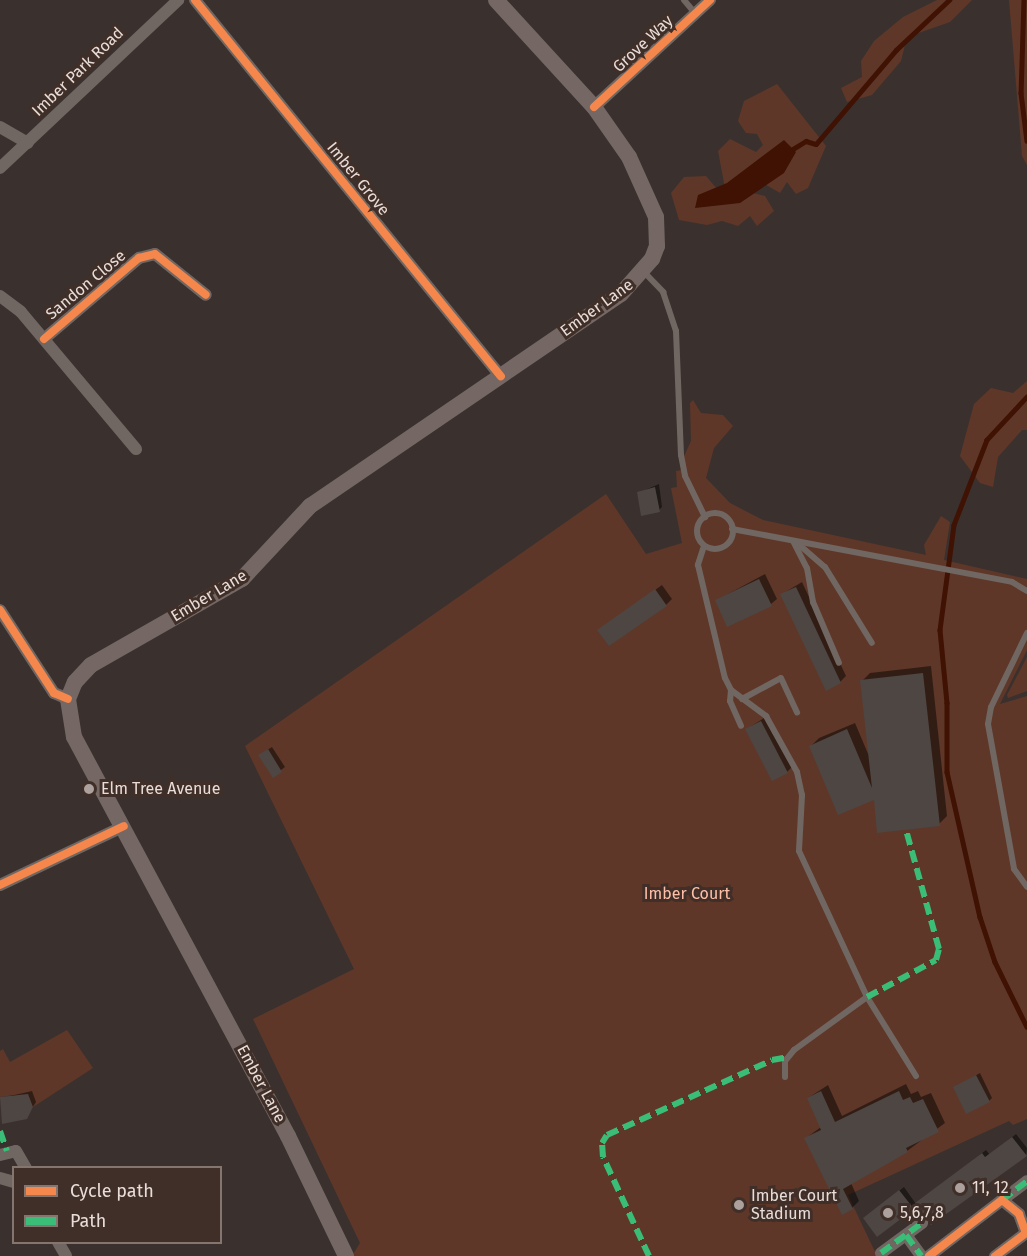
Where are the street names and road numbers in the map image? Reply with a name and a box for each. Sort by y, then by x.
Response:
street label: Grove Way [609,11,677,77]
street label: Imber Park Road [28,24,128,120]
street label: Imber Grove [323,139,393,219]
street label: Sandon Close [42,246,130,324]
street label: Ember Lane [557,275,637,341]
street label: Ember Lane [167,566,251,626]
street label: Ember Lane [232,1042,290,1126]

